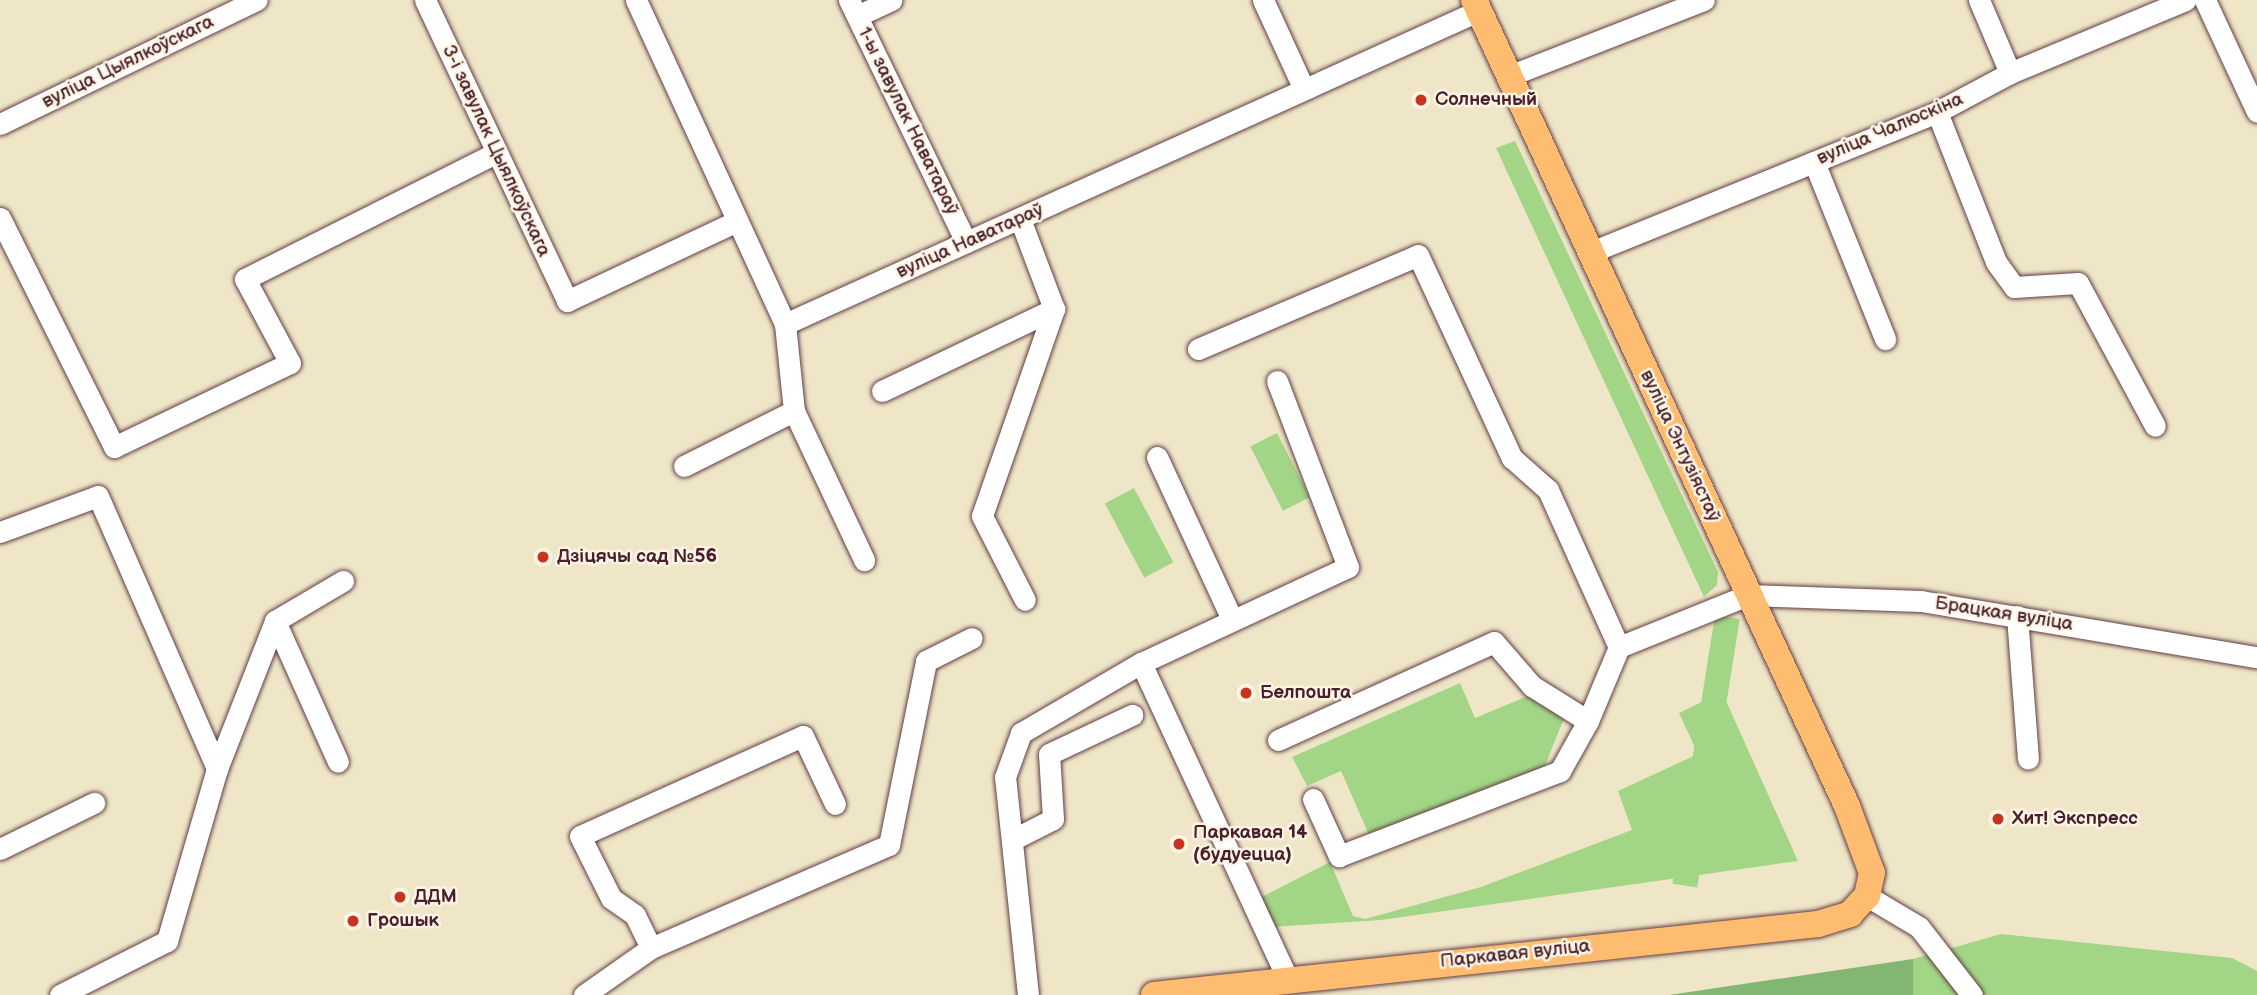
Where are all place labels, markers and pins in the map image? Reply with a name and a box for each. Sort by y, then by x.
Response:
place label: Солнечный [1435,89,1537,111]
marker: Солнечный [1413,92,1429,108]
place label: Дзіцячы сад №56 [557,546,717,568]
marker: Дзіцячы сад №56 [535,549,551,565]
place label: Белпошта [1260,682,1351,704]
marker: Белпошта [1238,685,1254,701]
place label: Хит! Экспресс [2012,808,2138,830]
marker: Хит! Экспресс [1990,811,2006,827]
place label: Паркавая 14 (будуецца) [1193,822,1307,866]
marker: Паркавая 14 (будуецца) [1171,836,1187,852]
place label: ДДМ [414,886,457,908]
marker: ДДМ [392,889,408,905]
place label: Грошык [367,910,439,932]
marker: Грошык [345,913,361,929]

